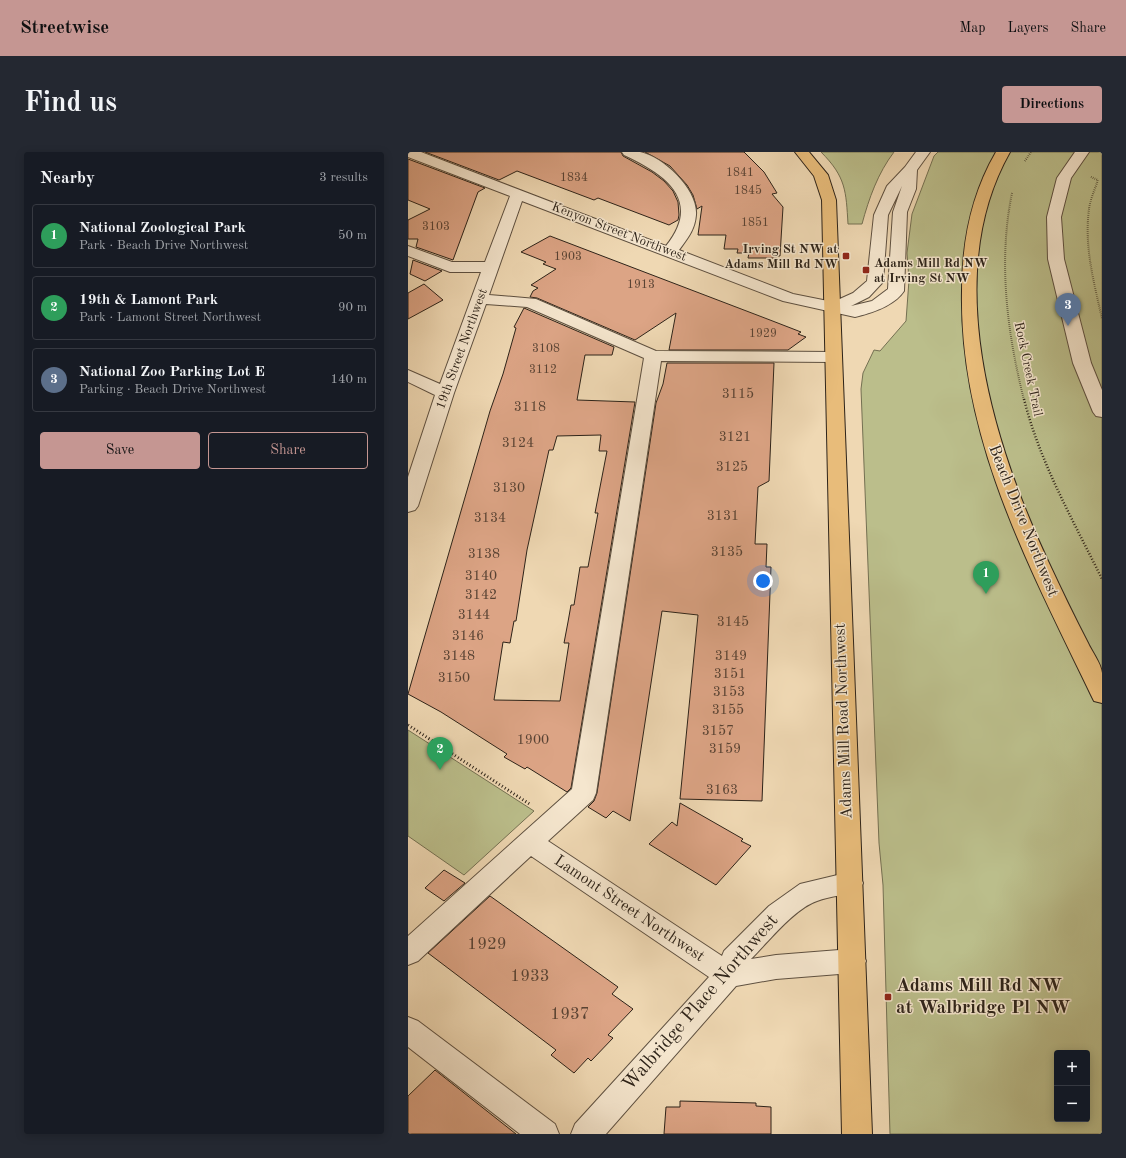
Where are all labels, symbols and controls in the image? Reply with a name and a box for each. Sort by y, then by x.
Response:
text: Streetwise [20,19,109,38]
text: Map [960,21,986,35]
text: Layers [1008,21,1049,35]
text: Share [1071,21,1106,35]
button: Directions [1002,86,1102,123]
text: Find us [24,90,117,118]
house number: 1841 [726,167,754,179]
text: Nearby [40,170,95,187]
text: 3 results [319,171,368,184]
house number: 1834 [560,172,588,184]
house number: 1845 [734,184,762,197]
street label: Kenyon Street Northwest [550,200,689,264]
house number: 1851 [741,216,769,229]
text: National Zoological Park [79,221,246,236]
house number: 3103 [422,221,450,233]
text: 1 [50,229,58,242]
text: 50 m [338,229,367,242]
text: Park · Beach Drive Northwest [79,239,248,252]
place label: Irving St NW at Adams Mill Rd NW [724,243,838,271]
house number: 1903 [554,251,582,263]
marker: Irving St NW at Adams Mill Rd NW [841,251,851,261]
place label: Adams Mill Rd NW at Irving St NW [874,257,988,285]
marker: Adams Mill Rd NW at Irving St NW [861,265,871,275]
house number: 1913 [627,279,655,291]
street label: 19th Street Northwest [434,286,490,411]
text: 19th & Lamont Park [79,293,218,308]
pin: 3 [1055,293,1081,326]
text: 2 [50,301,58,314]
text: 90 m [338,301,367,314]
text: Park · Lamont Street Northwest [79,311,261,324]
street label: Rock Creek Trail [1012,321,1044,418]
house number: 1929 [749,328,777,340]
house number: 3108 [532,343,560,355]
house number: 3112 [529,364,557,376]
text: National Zoo Parking Lot E [79,365,265,380]
text: 3 [50,373,58,386]
text: 140 m [330,373,367,386]
text: Parking · Beach Drive Northwest [79,383,266,396]
house number: 3115 [722,387,754,401]
house number: 3118 [514,400,546,414]
house number: 3121 [719,430,751,444]
button: Save [40,432,200,469]
button: Share [208,432,368,469]
house number: 3124 [502,436,534,450]
street label: Beach Drive Northwest [985,443,1061,599]
house number: 3125 [716,460,748,474]
house number: 3130 [493,481,525,495]
house number: 3131 [707,509,739,523]
house number: 3134 [474,511,506,525]
house number: 3135 [711,545,743,559]
house number: 3138 [468,547,500,561]
pin: 1 [973,561,999,594]
house number: 3140 [465,569,497,583]
your location [753,571,773,591]
house number: 3142 [465,588,497,602]
house number: 3144 [458,608,490,622]
house number: 3145 [717,615,749,629]
street label: Adams Mill Road Northwest [833,622,855,819]
house number: 3146 [452,629,484,643]
house number: 3148 [443,649,475,663]
house number: 3149 [715,649,747,663]
house number: 3151 [714,667,746,681]
house number: 3150 [438,671,470,685]
house number: 3153 [713,685,745,699]
house number: 3155 [712,703,744,717]
house number: 3157 [702,724,734,738]
house number: 1900 [517,733,549,747]
pin: 2 [427,737,453,770]
house number: 3159 [709,742,741,756]
house number: 3163 [706,783,738,797]
street label: Lamont Street Northwest [551,853,707,965]
street label: Walbridge Place Northwest [620,911,782,1095]
house number: 1929 [467,936,507,953]
house number: 1933 [510,968,550,985]
place label: Adams Mill Rd NW at Walbridge Pl NW [896,977,1071,1018]
marker: Adams Mill Rd NW at Walbridge Pl NW [883,992,893,1002]
house number: 1937 [550,1006,590,1023]
map controls [1054,1050,1090,1122]
button: + [1054,1050,1090,1086]
button: − [1054,1086,1090,1122]

